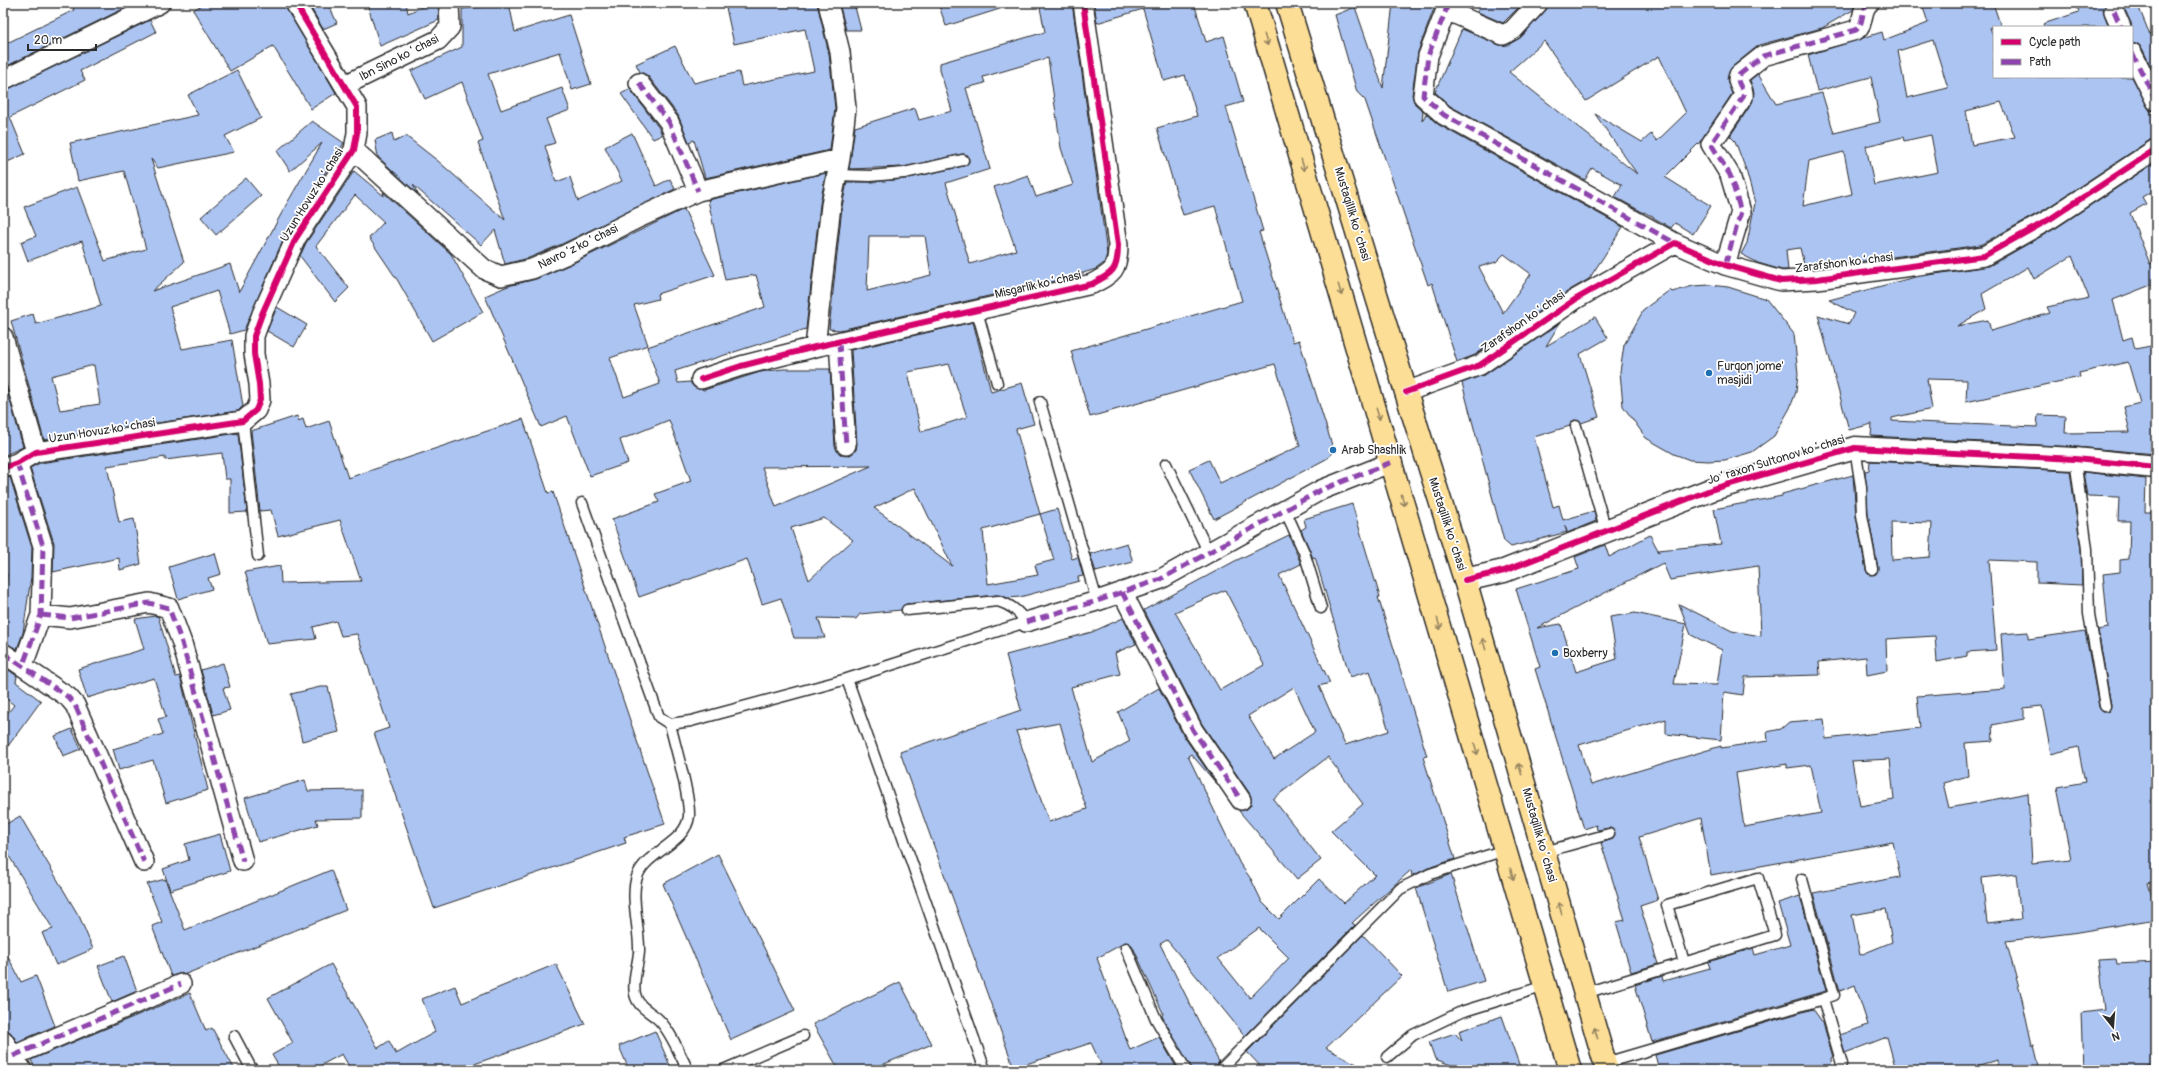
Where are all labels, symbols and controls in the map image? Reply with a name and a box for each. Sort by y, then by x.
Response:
scale bar [28,26,96,52]
legend [1993,26,2133,78]
street label: Ibn Sino koʻchasi [357,32,441,84]
text: 20 m [34,33,63,48]
one-way arrow [1263,34,1270,47]
text: Cycle path [2029,35,2081,50]
text: Path [2029,55,2051,70]
street label: Uzun Hovuz koʻchasi [277,145,347,245]
one-way arrow [1300,158,1307,171]
street label: Mustaqillik koʻchasi [1331,165,1373,263]
street label: Navroʻz koʻchasi [536,221,620,273]
street label: Zarafshon koʻchasi [1794,250,1894,276]
street label: Misgarlik koʻchasi [993,268,1083,302]
one-way arrow [1337,283,1344,296]
street label: Zarafshon koʻchasi [1478,288,1568,356]
place label: Furqon jome' masjidi [1717,359,1784,388]
marker: Furqon jome' masjidi [1704,368,1714,378]
one-way arrow [1375,407,1382,420]
street label: Uzun Hovuz koʻchasi [48,415,156,447]
street label: Joʻraxon Sultonov koʻchasi [1705,432,1847,488]
place label: Arab Shashlik [1341,443,1406,458]
marker: Arab Shashlik [1328,445,1338,455]
street label: Mustaqillik koʻchasi [1425,475,1469,573]
one-way arrow [1400,493,1407,506]
one-way arrow [1436,618,1443,631]
one-way arrow [1480,638,1487,651]
place label: Boxberry [1563,646,1608,661]
marker: Boxberry [1550,648,1560,658]
one-way arrow [1473,742,1480,755]
one-way arrow [1516,763,1523,776]
street label: Mustaqillik koʻchasi [1518,786,1560,884]
one-way arrow [1509,867,1516,880]
one-way arrow [1556,901,1563,914]
north arrow [2093,1007,2133,1047]
one-way arrow [1592,1026,1599,1039]
text: N [2110,1029,2121,1044]

